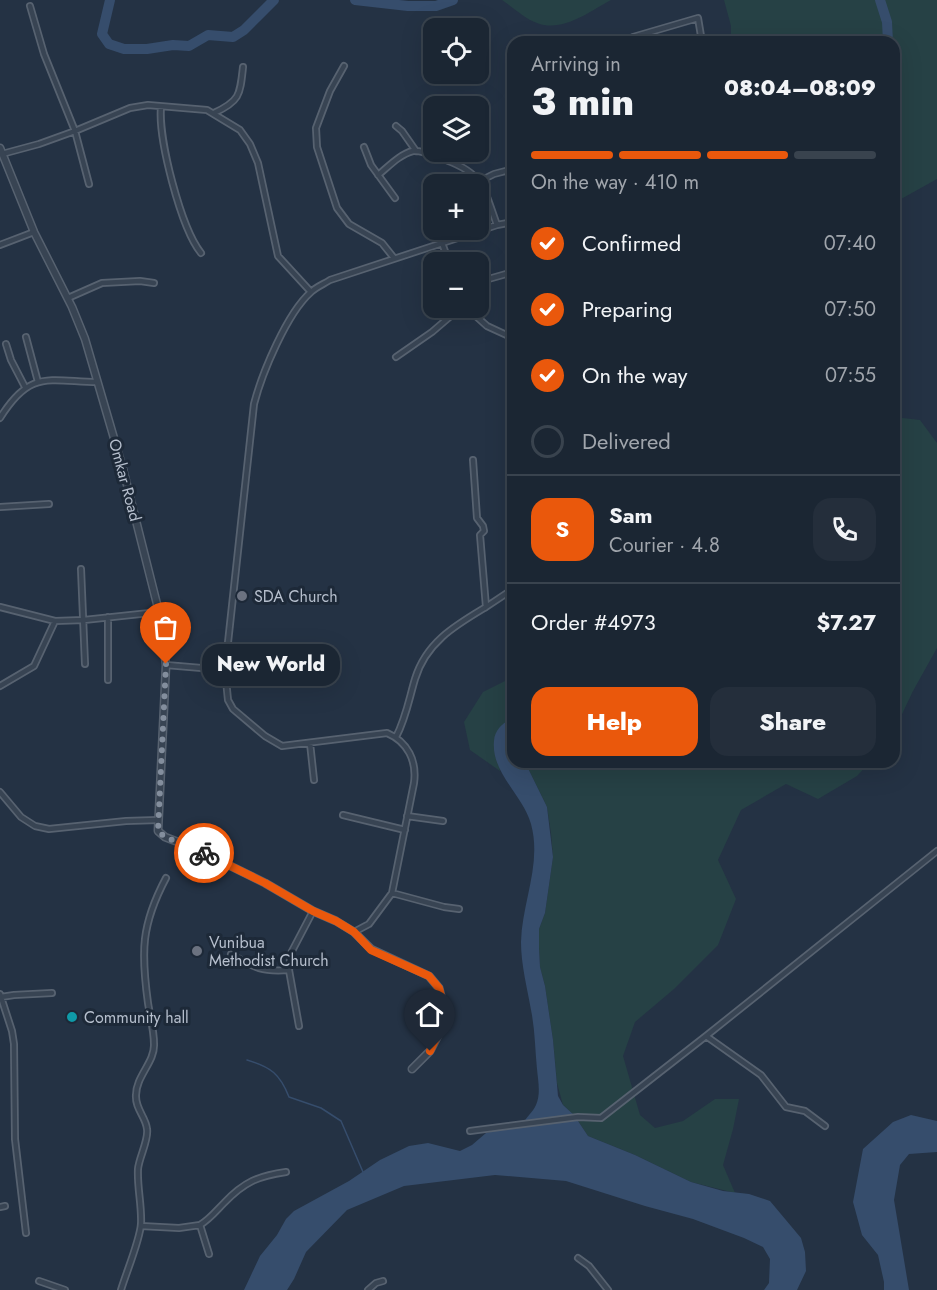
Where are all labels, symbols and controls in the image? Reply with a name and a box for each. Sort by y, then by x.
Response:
map controls [423,18,489,318]
button: locate [423,18,489,84]
text: Arriving in [531,50,621,79]
text: 08:04–08:09 [724,71,876,103]
text: 3 min [531,73,634,130]
button: layers [423,96,489,162]
text: On the way · 410 m [531,168,699,197]
button: + [423,174,489,240]
icon: check [531,227,564,260]
text: Confirmed [582,227,681,259]
text: 07:40 [824,229,876,258]
button: − [423,252,489,318]
icon: check [531,293,564,326]
text: Preparing [582,293,673,325]
text: 07:50 [824,295,876,324]
icon: check [531,359,564,392]
text: On the way [582,359,687,391]
text: 07:55 [825,361,876,390]
text: Delivered [582,425,671,457]
street label: Omkar Road [103,436,147,524]
button: phone [813,498,876,561]
text: Sam [609,499,653,531]
text: S [556,513,569,545]
text: Courier · 4.8 [609,531,720,560]
place label: SDA Church [254,585,338,608]
marker: SDA Church [235,589,249,603]
pin [140,602,191,664]
text: Order #4973 [531,606,656,638]
text: $7.27 [816,606,876,638]
icon: bag [149,611,182,644]
callout: New World [202,643,340,685]
text: New World [217,650,325,679]
button: Help [531,687,698,756]
button: Share [710,687,876,756]
courier [174,823,234,883]
icon: bike [188,837,221,870]
place label: Vunibua Methodist Church [209,931,329,972]
marker: Vunibua Methodist Church [190,944,204,958]
pin [404,989,455,1051]
icon: home [413,998,446,1031]
place label: Community hall [84,1006,189,1029]
marker: Community hall [65,1010,79,1024]

